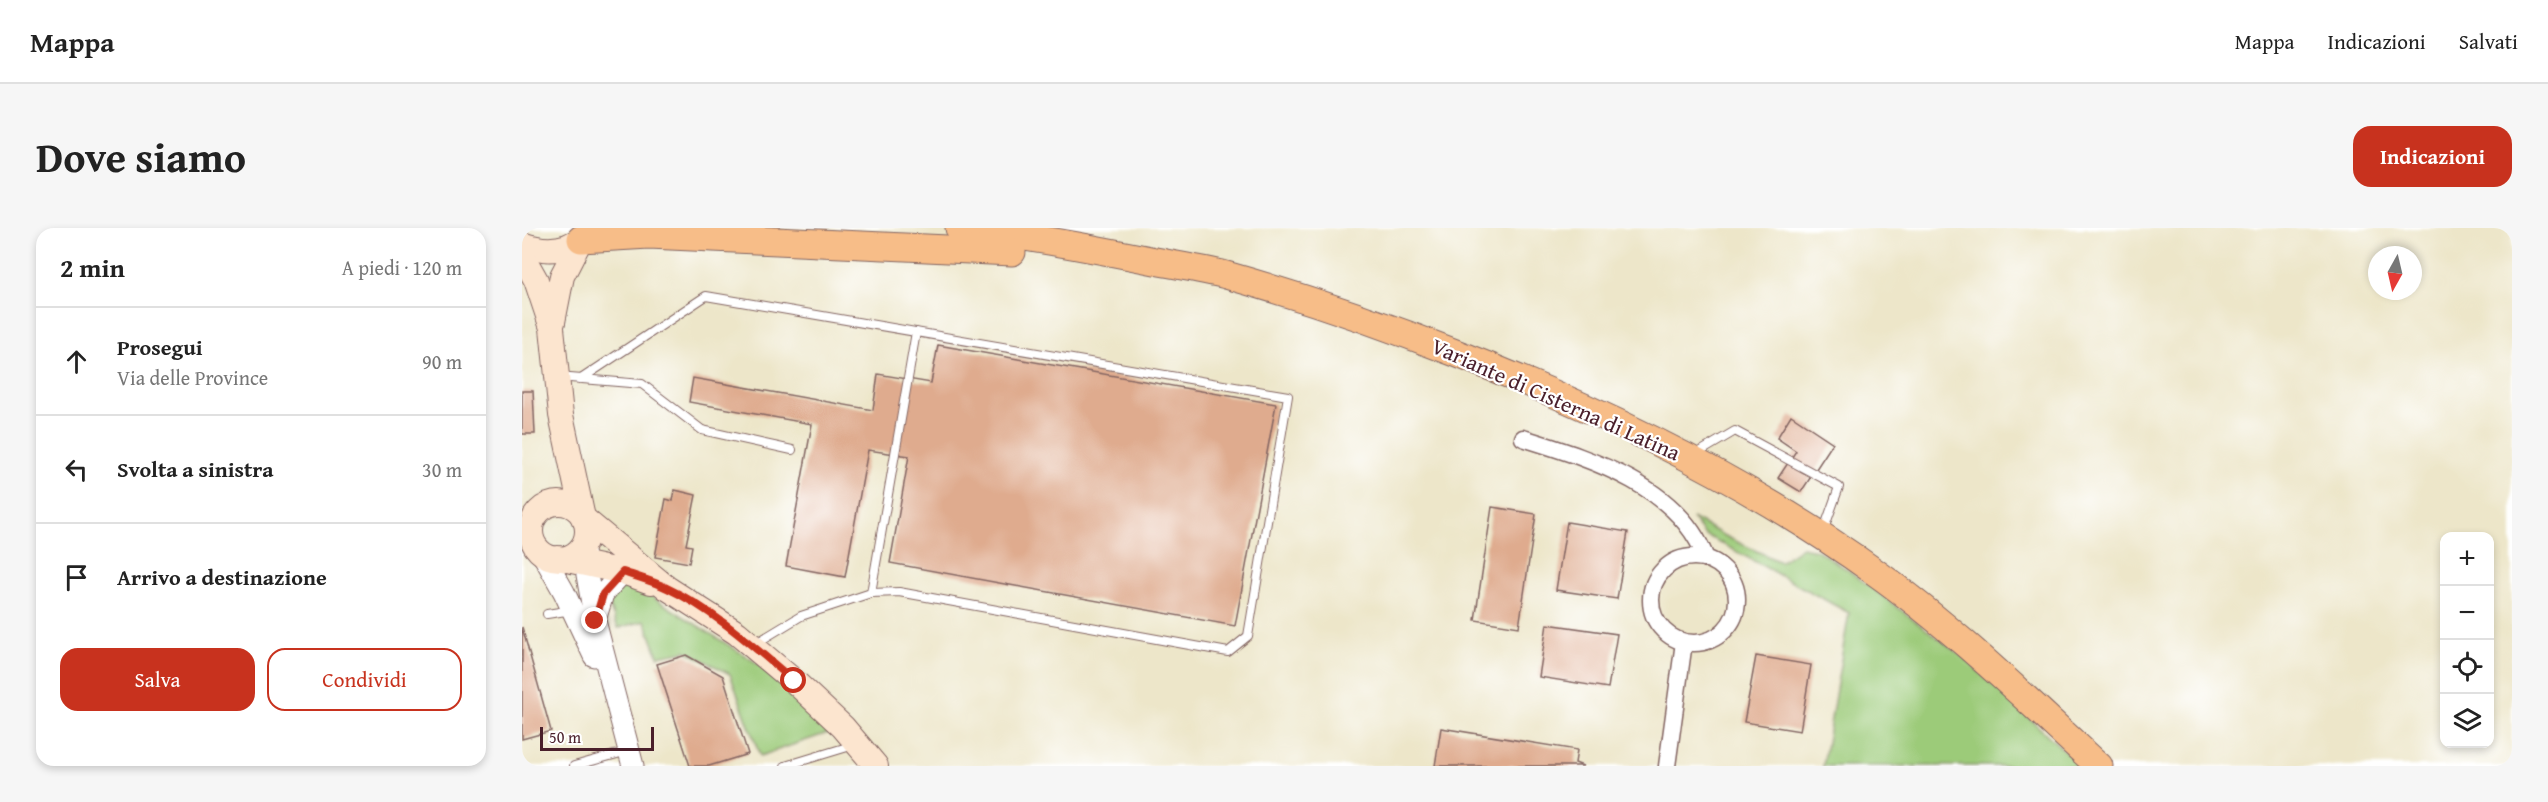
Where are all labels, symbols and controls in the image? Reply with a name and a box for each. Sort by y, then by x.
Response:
text: Mappa [30,21,115,62]
text: Mappa [2235,26,2295,57]
text: Indicazioni [2328,26,2426,57]
text: Salvati [2459,26,2518,57]
text: Dove siamo [36,126,246,187]
button: Indicazioni [2353,126,2512,187]
north arrow [2368,246,2422,300]
text: 2 min [60,248,125,287]
text: A piedi · 120 m [342,253,462,282]
street label: Variante di Cisterna di Latina [1426,330,1686,469]
text: Prosegui [117,331,203,363]
icon: ahead [60,345,93,378]
text: 90 m [422,347,462,376]
text: Via delle Province [117,363,268,392]
icon: left [60,453,93,486]
text: Svolta a sinistra [117,453,274,485]
text: 30 m [422,455,462,484]
map controls [2440,532,2494,748]
button: + [2440,532,2494,586]
icon: arrive [60,561,93,594]
text: Arrivo a destinazione [117,561,327,593]
button: − [2440,586,2494,640]
route end [581,607,607,633]
button: locate [2440,640,2494,694]
button: Salva [60,648,255,711]
button: Condividi [267,648,462,711]
route start [780,667,806,693]
button: layers [2440,694,2494,748]
scale bar [540,724,654,752]
text: 50 m [549,725,581,749]

